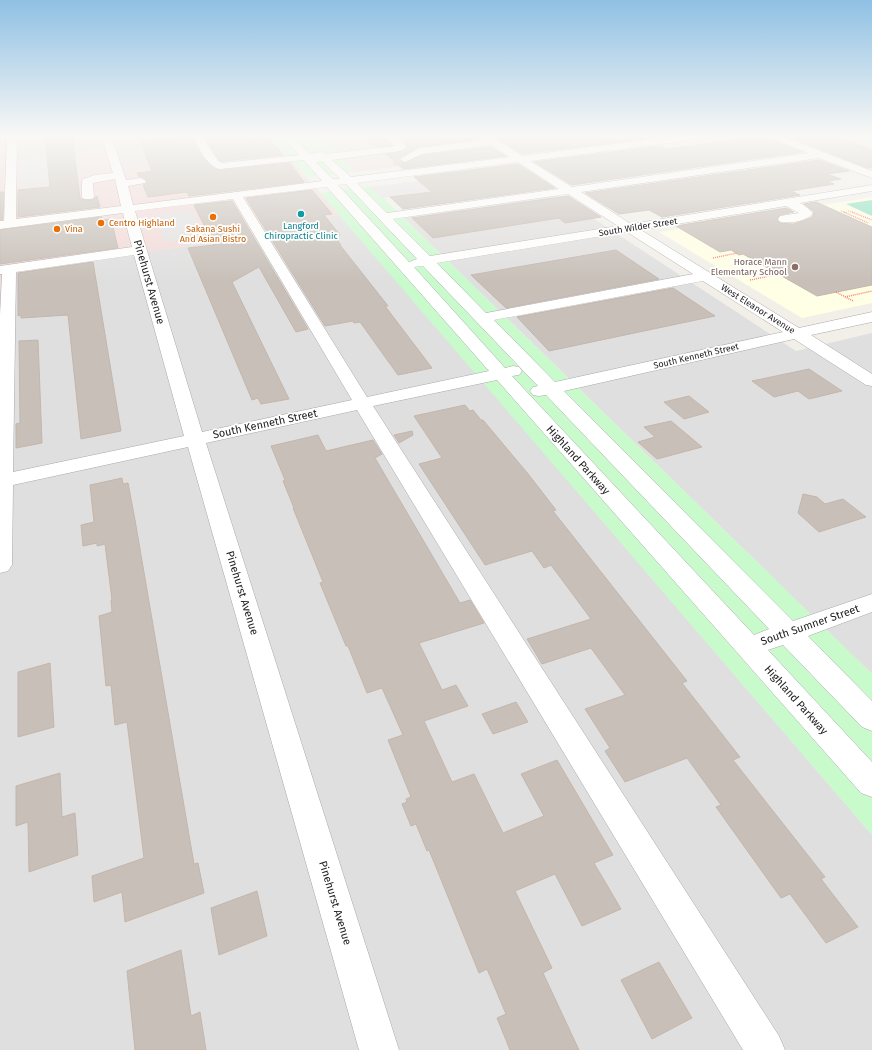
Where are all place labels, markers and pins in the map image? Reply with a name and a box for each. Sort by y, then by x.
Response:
marker: Langford Chiropractic Clinic [296,209,306,219]
marker: Sakana Sushi And Asian Bistro [208,212,218,222]
marker: Centro Highland [96,218,106,228]
place label: Centro Highland [109,218,175,228]
place label: Langford Chiropractic Clinic [264,221,339,241]
marker: Vina [52,224,62,234]
place label: Vina [65,224,83,234]
place label: Sakana Sushi And Asian Bistro [180,224,246,244]
place label: Horace Mann Elementary School [711,257,787,277]
marker: Horace Mann Elementary School [790,262,800,272]

